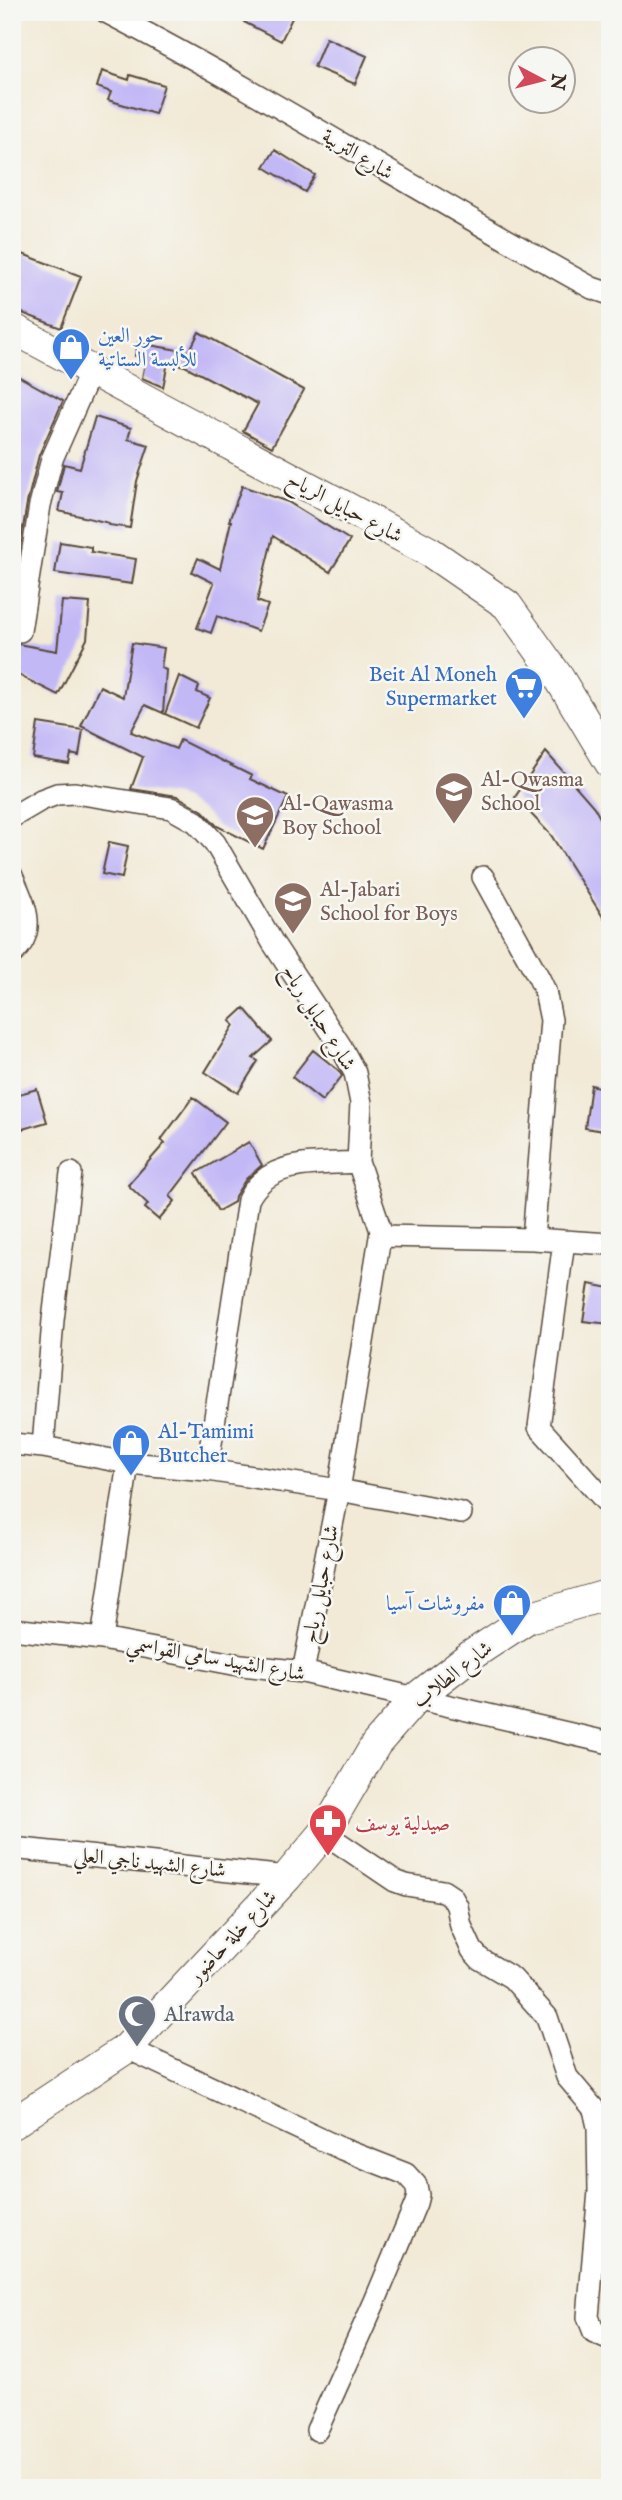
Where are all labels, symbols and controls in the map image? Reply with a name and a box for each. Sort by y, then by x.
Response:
north arrow [506,46,576,116]
text: N [544,71,570,92]
street label: شارع التربية [315,123,398,190]
place label: حور العين للألبسة الستاتية [98,323,197,374]
shop icon: حور العين للألبسة الستاتية [50,326,92,381]
street label: شارع حبايل الرياح [280,467,407,554]
place label: Beit Al Moneh Supermarket [369,662,497,713]
supermarket icon: Beit Al Moneh Supermarket [503,665,545,720]
place label: Al-Qwasma School [480,767,584,818]
school or university icon: Al-Qwasma School [433,770,475,825]
place label: Al-Qawasma Boy School [281,791,394,842]
school or university icon: Al-Qawasma Boy School [234,794,276,849]
place label: Al-Jabari School for Boys [319,877,458,928]
school or university icon: Al-Jabari School for Boys [272,880,314,935]
street label: شارع حبايل رياح [271,960,361,1078]
place label: Al-Tamimi Butcher [157,1419,254,1470]
shop icon: Al-Tamimi Butcher [110,1422,152,1477]
street label: شارع حبايل رياح [297,1523,350,1647]
shop icon: مفروشات آسيا [491,1582,533,1637]
place label: مفروشات آسيا [386,1590,485,1618]
street label: شارع الشهيد سامي القواسمي [123,1630,307,1693]
street label: شارع الطلاب [407,1635,500,1717]
pharmacy icon: صيدلية يوسف [307,1802,349,1857]
place label: صيدلية يوسف [355,1811,450,1838]
street label: شارع الشهيد ناجي العلي [72,1842,227,1890]
street label: شارع خلة حاضور [181,1884,286,1993]
mosque icon: Alrawda [116,1993,158,2048]
place label: Alrawda [163,2002,235,2029]

